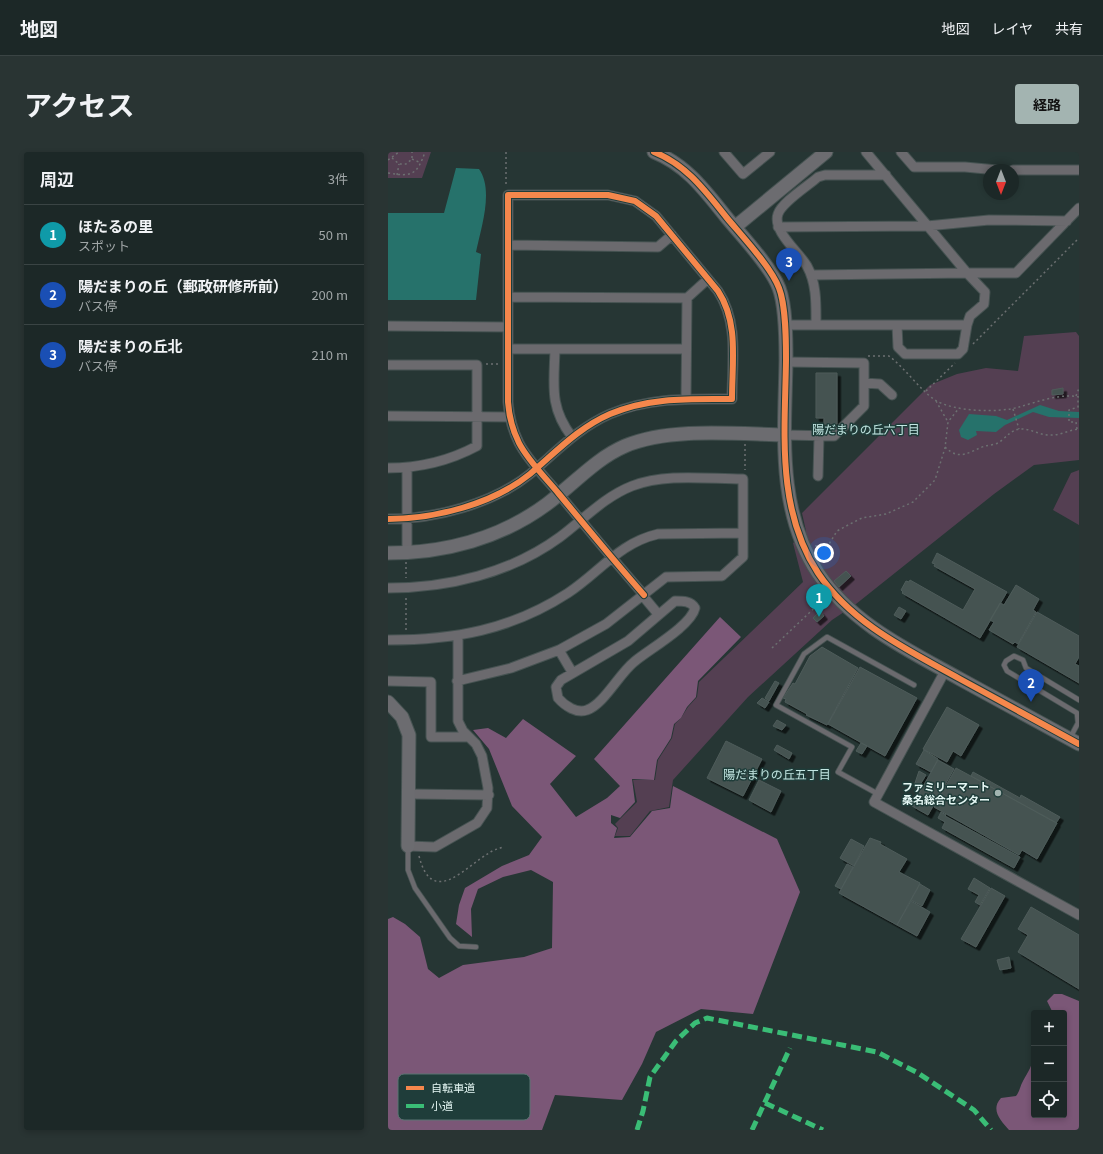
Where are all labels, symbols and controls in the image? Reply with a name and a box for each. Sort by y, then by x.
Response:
text: 地図 [20,14,58,41]
text: 地図 [941,18,969,38]
text: レイヤ [991,18,1033,38]
text: 共有 [1055,18,1083,38]
text: アクセス [24,84,135,124]
button: 経路 [1015,84,1079,124]
north arrow [983,164,1019,200]
text: 周辺 [40,166,74,191]
text: 3件 [328,169,348,188]
text: ほたるの里 [78,215,153,236]
text: 1 [49,225,57,244]
text: 50 m [319,225,348,244]
text: スポット [78,236,130,255]
pin: 3 [776,248,802,281]
text: 陽だまりの丘（郵政研修所前） [78,275,288,296]
text: 2 [49,285,57,304]
text: 200 m [311,285,348,304]
text: バス停 [78,296,117,315]
text: 陽だまりの丘北 [78,335,183,356]
text: 3 [49,345,57,364]
text: 210 m [311,345,348,364]
text: バス停 [78,356,117,375]
district label: 陽だまりの丘六丁目 [812,420,920,437]
your location [814,543,834,563]
pin: 1 [806,584,832,617]
pin: 2 [1018,669,1044,702]
district label: 陽だまりの丘五丁目 [723,765,831,782]
place label: ファミリーマート 桑名総合センター [902,778,990,807]
marker: ファミリーマート 桑名総合センター [993,788,1003,798]
map controls [1031,1010,1067,1118]
button: + [1031,1010,1067,1046]
button: − [1031,1046,1067,1082]
legend [398,1074,530,1120]
text: 自転車道 [431,1079,475,1095]
button: locate [1031,1082,1067,1118]
text: 小道 [431,1097,453,1113]

